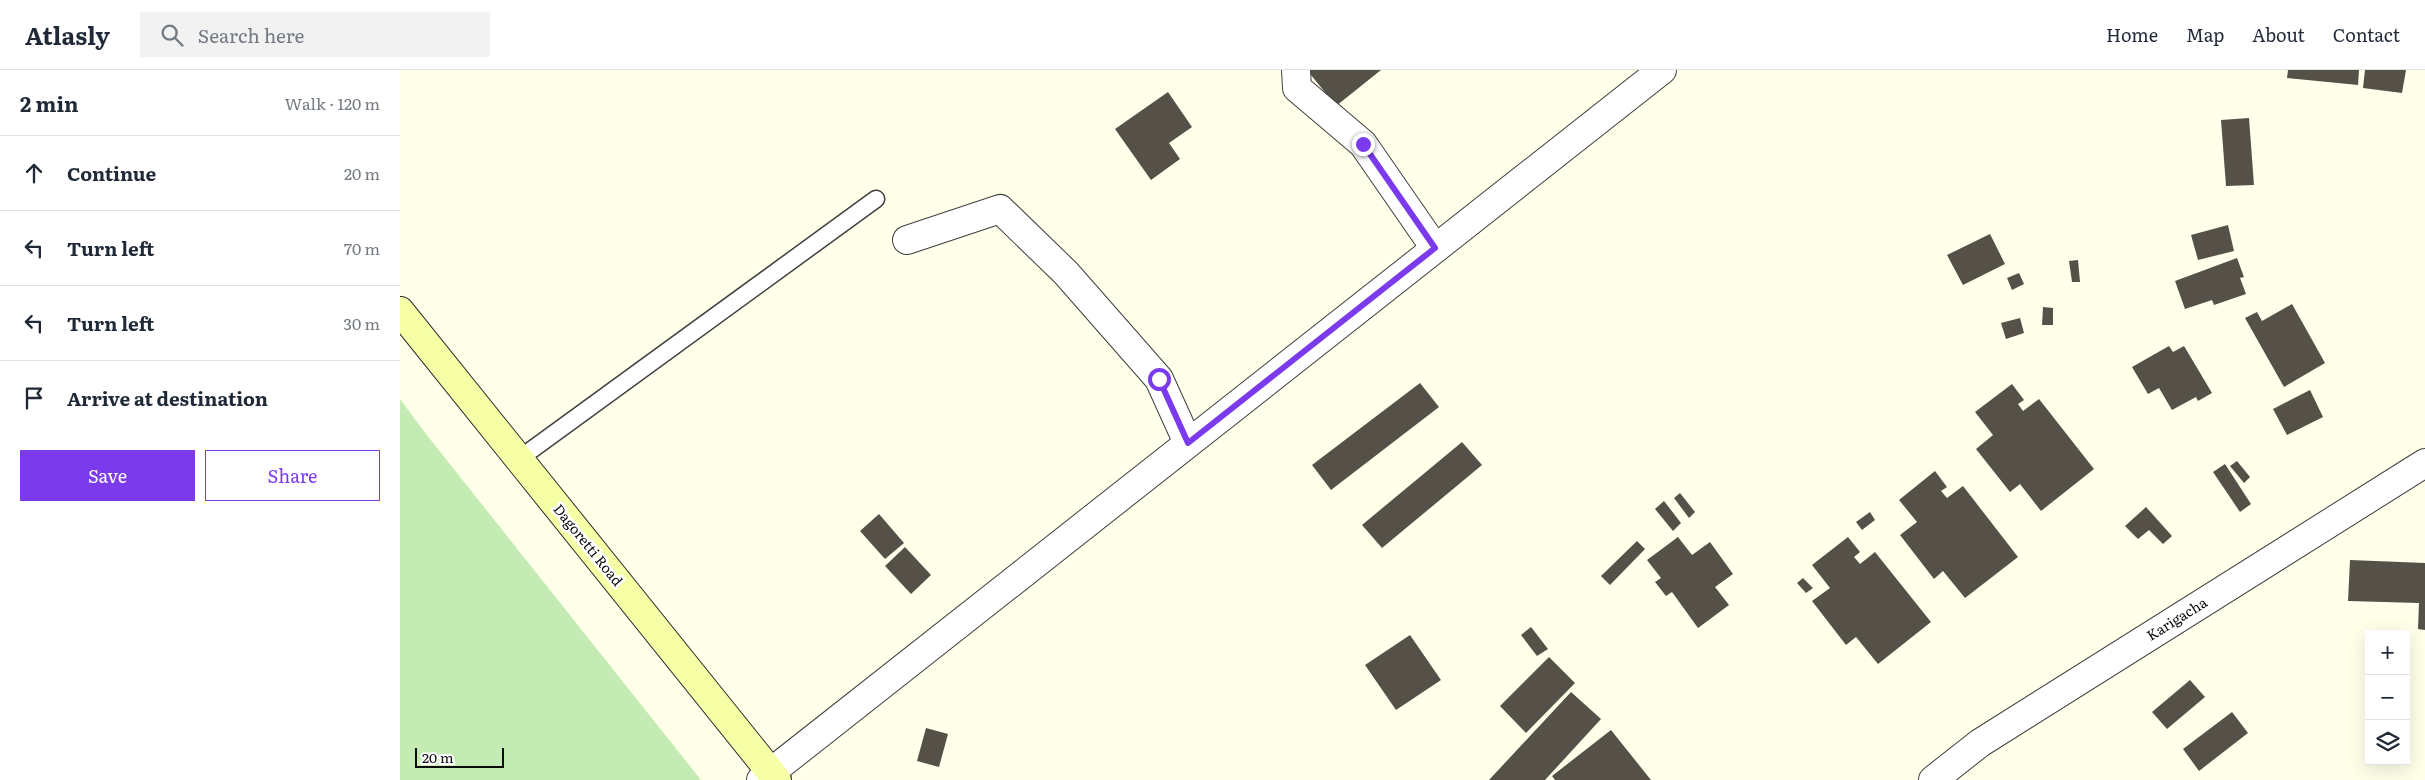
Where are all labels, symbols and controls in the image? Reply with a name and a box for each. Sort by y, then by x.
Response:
search box [140,12,490,57]
text: Atlasly [25,17,110,52]
icon: search [158,21,186,49]
text: Search here [198,21,304,49]
text: Home [2106,21,2158,48]
text: Map [2186,21,2224,48]
text: About [2252,21,2305,48]
text: Contact [2333,21,2400,48]
text: 2 min [20,87,79,118]
text: Walk · 120 m [285,91,380,115]
route end [1352,133,1375,156]
icon: ahead [20,159,48,187]
text: Continue [67,159,156,187]
text: 20 m [344,161,380,185]
icon: left [20,234,48,262]
text: Turn left [67,234,154,262]
text: 70 m [344,236,380,260]
icon: left [20,309,48,337]
text: Turn left [67,309,154,337]
text: 30 m [343,311,380,335]
route start [1148,368,1171,391]
icon: arrive [20,384,48,412]
text: Arrive at destination [67,384,268,412]
button: Save [20,450,195,501]
button: Share [205,450,380,501]
street label: Dagoretti Road [549,499,628,590]
street label: Karigacha [2142,591,2211,645]
map controls [2365,630,2410,765]
button: + [2365,630,2410,675]
button: − [2365,675,2410,720]
button: layers [2365,720,2410,765]
scale bar [415,745,504,768]
text: 20 m [422,747,454,767]

